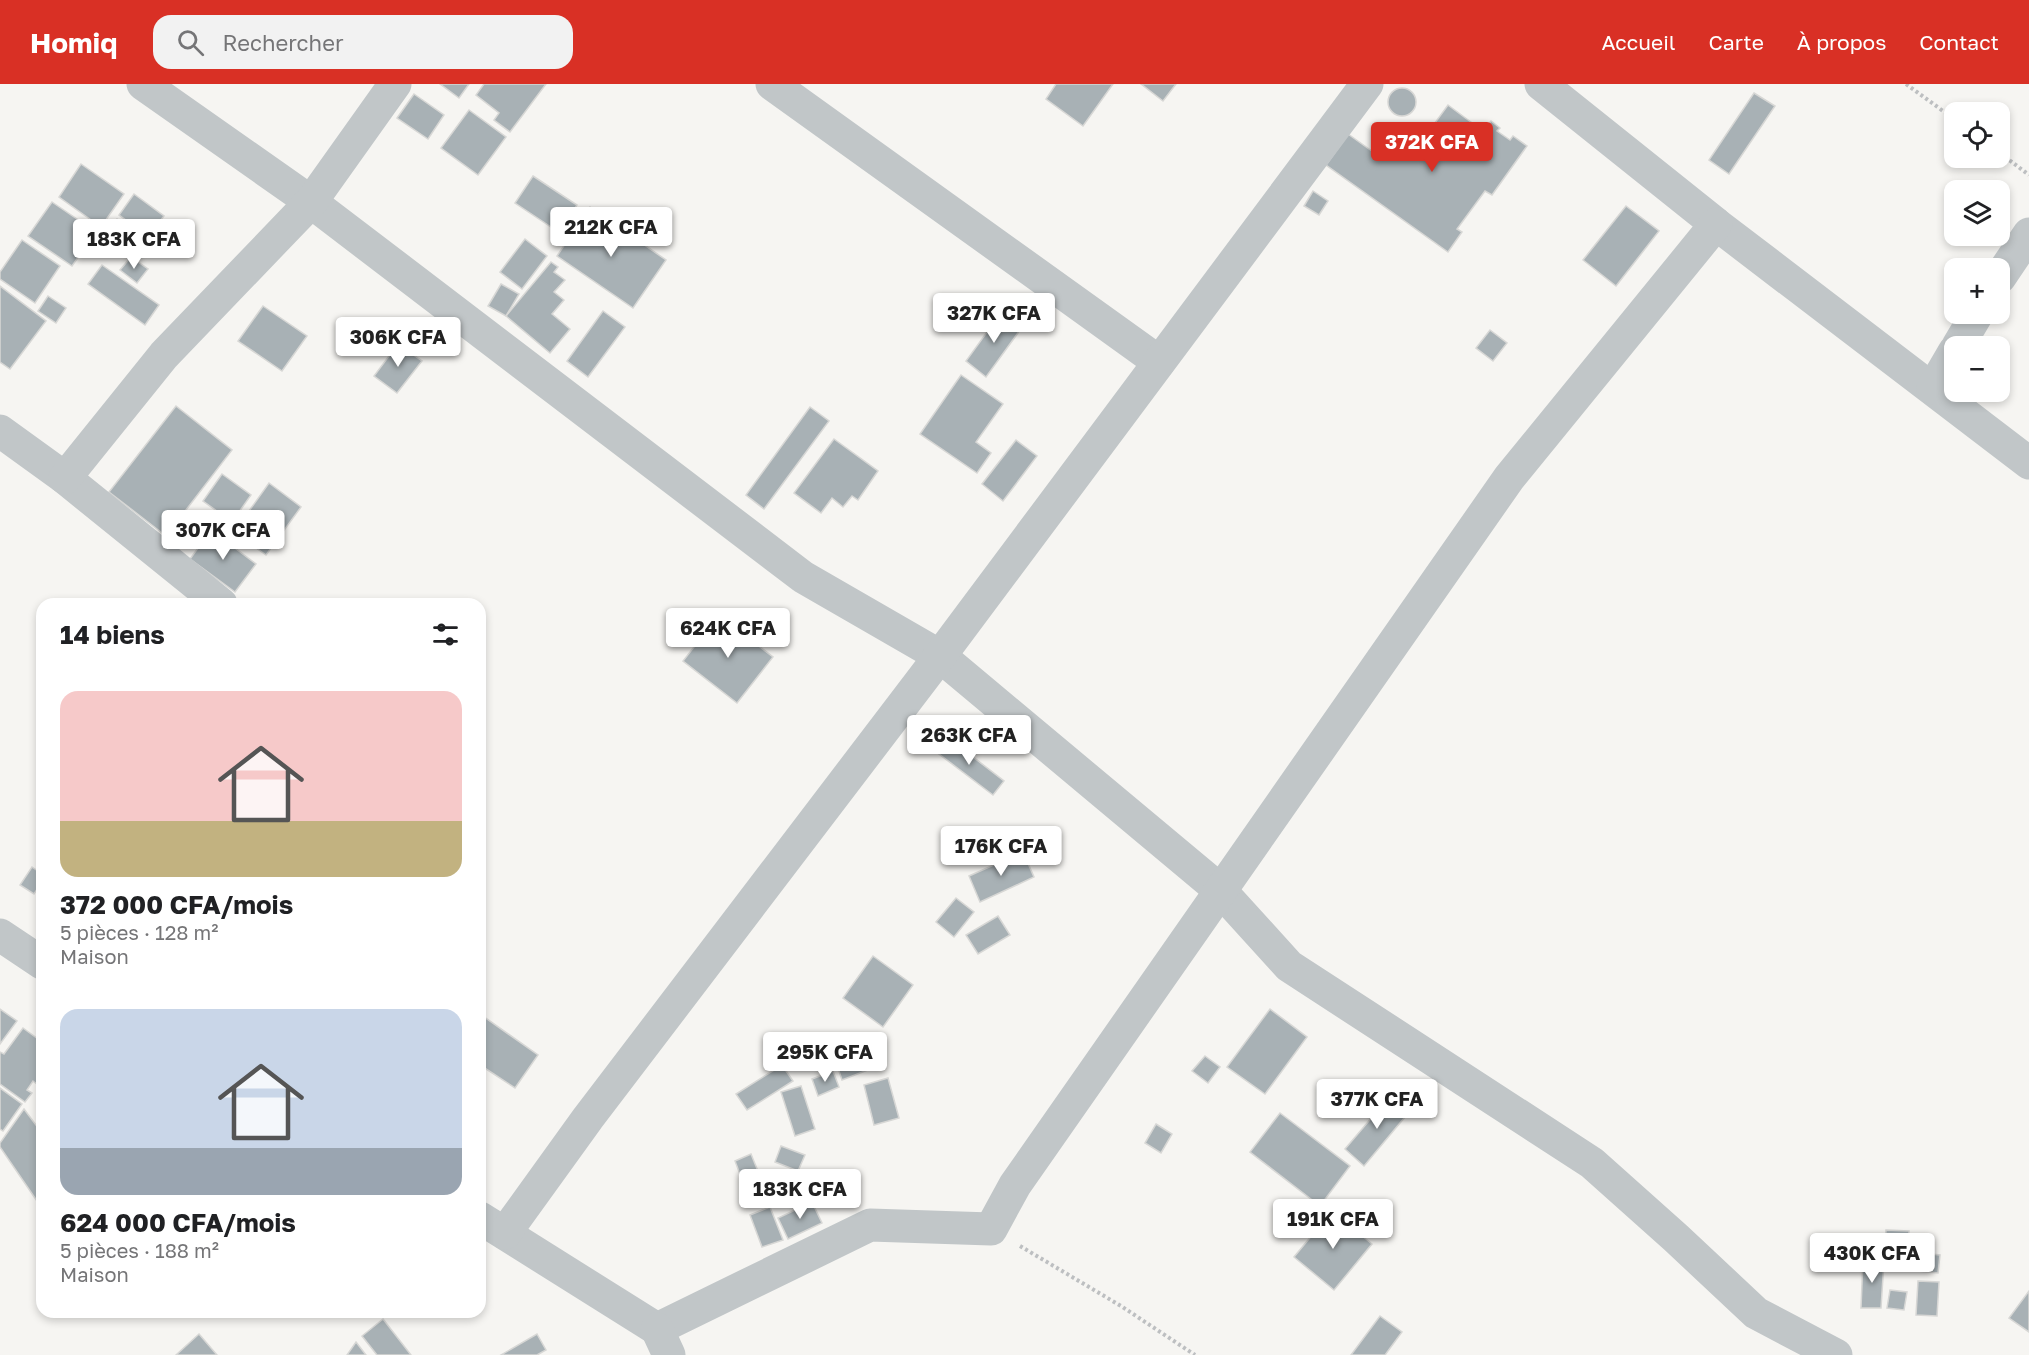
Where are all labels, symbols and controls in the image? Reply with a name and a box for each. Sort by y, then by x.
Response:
search box [153,15,573,69]
text: Homiq [30,26,117,59]
icon: search [174,26,207,59]
text: Rechercher [222,29,344,56]
text: Accueil [1602,29,1675,55]
text: Carte [1708,29,1764,55]
text: À propos [1797,29,1886,55]
text: Contact [1919,29,1999,55]
map controls [1944,102,2010,402]
button: locate [1944,102,2010,168]
pin: 372K CFA [1370,122,1494,173]
text: 372K CFA [1385,129,1479,153]
button: layers [1944,180,2010,246]
pin: 212K CFA [549,207,673,258]
text: 212K CFA [564,214,658,238]
pin: 183K CFA [72,219,196,270]
text: 183K CFA [87,226,181,250]
button: + [1944,258,2010,324]
pin: 327K CFA [932,293,1056,344]
text: 327K CFA [947,300,1041,324]
pin: 306K CFA [336,317,460,368]
text: 306K CFA [350,324,446,348]
button: − [1944,336,2010,402]
pin: 307K CFA [161,510,285,561]
text: 307K CFA [176,517,270,541]
pin: 624K CFA [666,608,790,659]
text: 624K CFA [680,615,776,639]
icon: filters [429,618,462,651]
text: 14 biens [60,619,165,650]
pin: 263K CFA [907,715,1031,766]
text: 263K CFA [921,722,1017,746]
icon: home [207,730,315,838]
pin: 176K CFA [939,826,1063,877]
text: 176K CFA [955,833,1047,857]
text: 372 000 CFA/mois [60,889,293,920]
text: 5 pièces · 128 m² [60,920,218,944]
text: Maison [60,944,129,968]
pin: 295K CFA [763,1032,887,1083]
text: 295K CFA [777,1039,873,1063]
icon: home [207,1048,315,1156]
pin: 377K CFA [1315,1079,1439,1130]
text: 377K CFA [1331,1086,1423,1110]
pin: 183K CFA [738,1169,862,1220]
text: 183K CFA [753,1176,847,1200]
pin: 191K CFA [1271,1199,1395,1250]
text: 191K CFA [1287,1206,1379,1230]
text: 624 000 CFA/mois [60,1207,296,1238]
pin: 430K CFA [1810,1233,1934,1284]
text: 5 pièces · 188 m² [60,1238,219,1262]
text: 430K CFA [1824,1240,1920,1264]
text: Maison [60,1262,129,1286]

